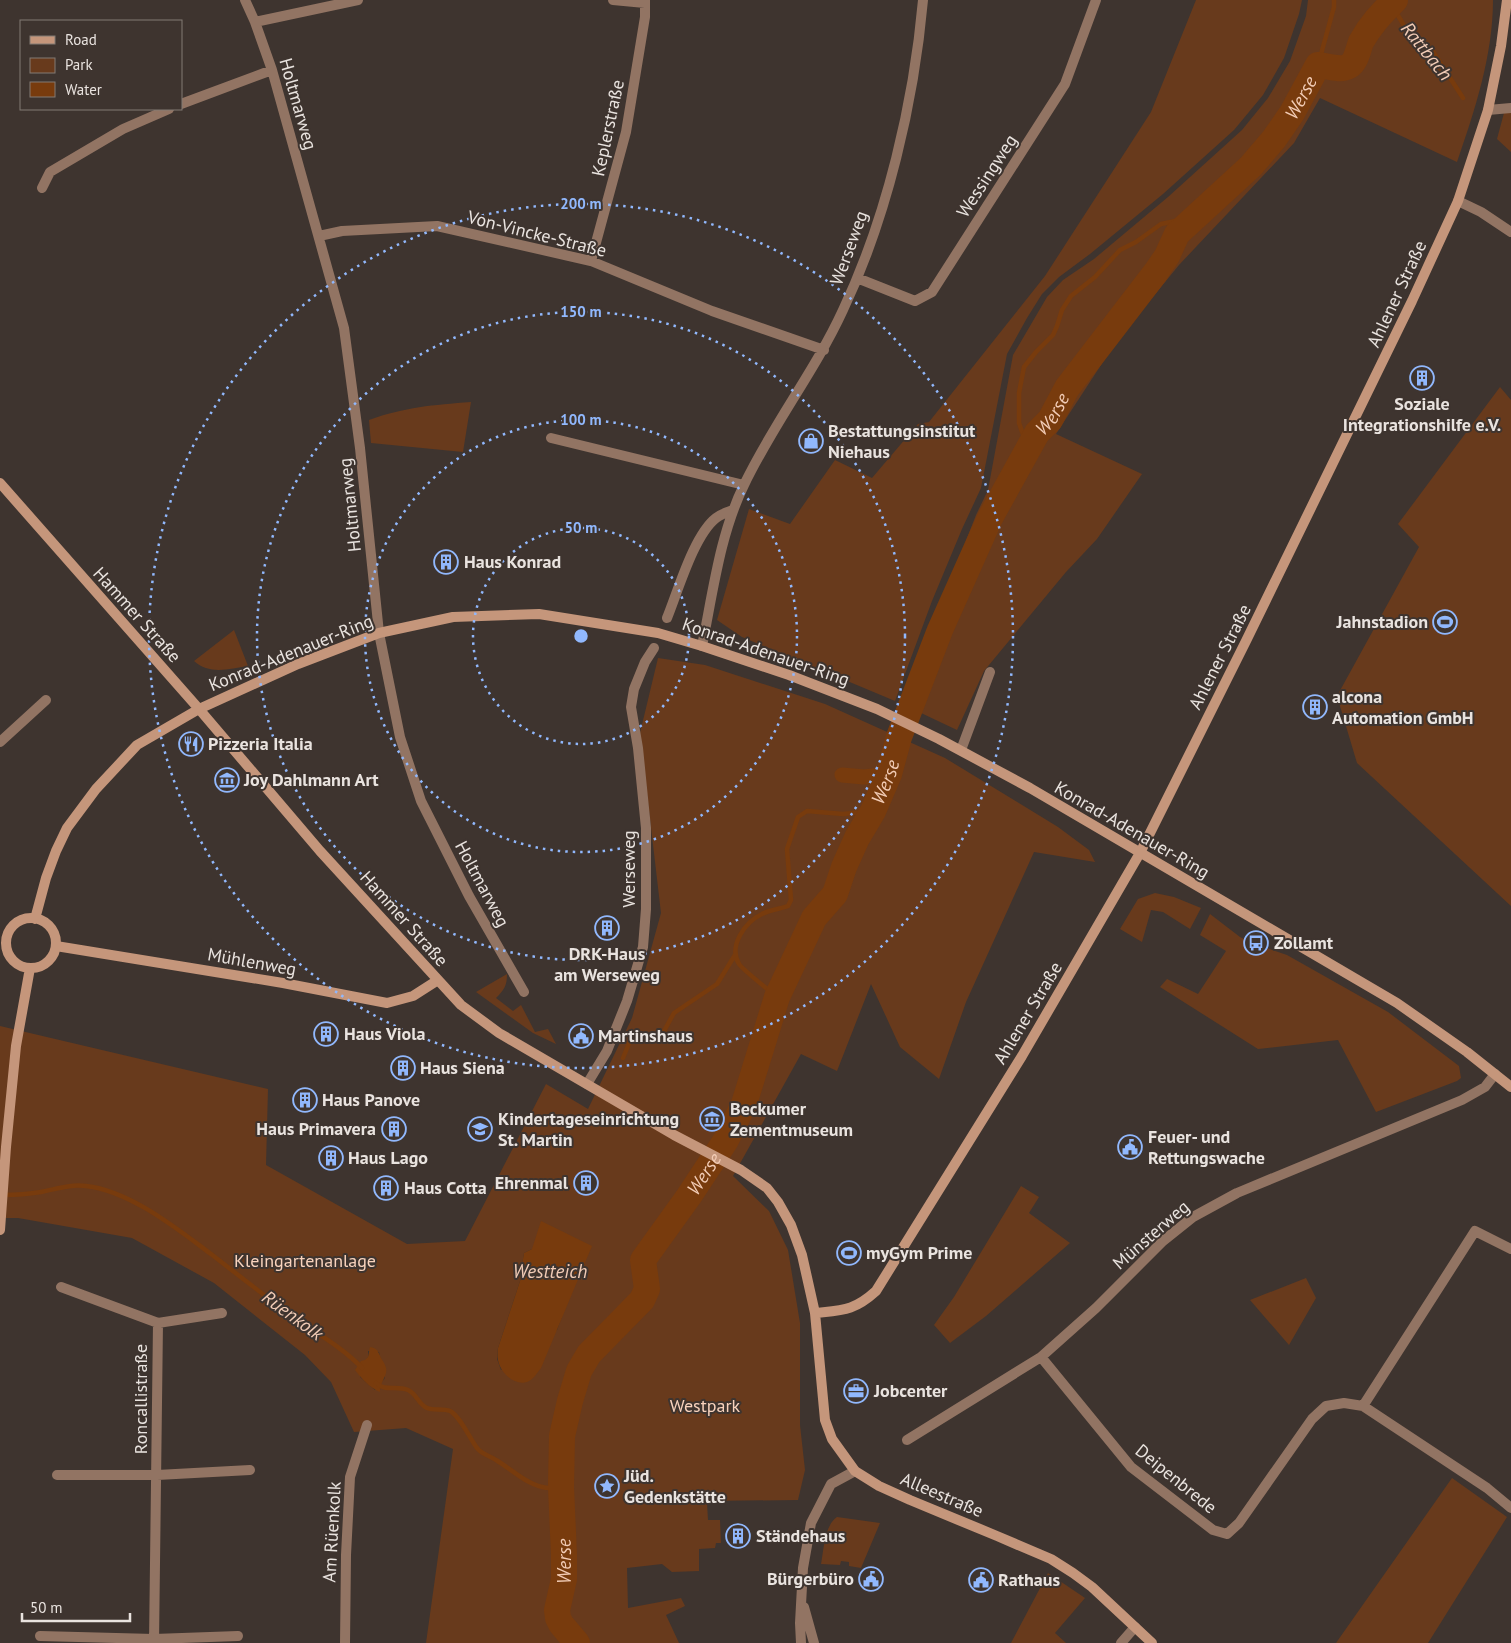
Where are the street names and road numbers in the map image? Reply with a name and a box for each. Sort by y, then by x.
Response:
street label: Holtmarweg [274,55,323,152]
street label: Keplerstraße [586,78,629,178]
street label: Wessingweg [951,130,1022,222]
street label: Von-Vincke-Straße [464,205,609,262]
street label: Werseweg [824,207,873,288]
street label: Ahlener Straße [1362,237,1431,351]
street label: Holtmarweg [333,457,366,553]
street label: Hammer Straße [88,562,186,667]
street label: Ahlener Straße [1183,600,1256,713]
street label: Konrad-Adenauer-Ring [205,609,376,696]
street label: Konrad-Adenauer-Ring [679,612,853,691]
street label: Konrad-Adenauer-Ring [1051,776,1214,883]
street label: Werseweg [617,830,640,908]
street label: Holtmarweg [450,837,515,931]
street label: Hammer Straße [355,866,453,971]
street label: Mühlenweg [206,942,298,981]
street label: Ahlener Straße [988,957,1067,1068]
street label: Münsterweg [1108,1195,1194,1274]
street label: Roncallistraße [129,1344,152,1454]
street label: Deipenbrede [1131,1439,1222,1518]
street label: Alleestraße [897,1467,987,1522]
street label: Am Rüenkolk [317,1481,346,1583]

